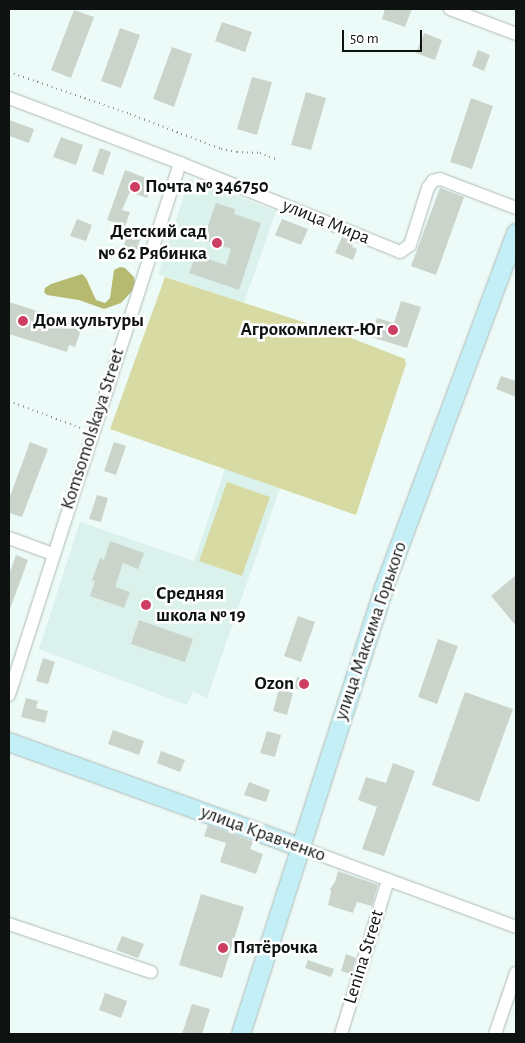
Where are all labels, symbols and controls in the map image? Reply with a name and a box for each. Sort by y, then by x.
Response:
scale bar [345,20,425,52]
text: 50 m [350,31,379,46]
place label: Почта № 346750 [145,176,269,198]
marker: Почта № 346750 [129,181,141,193]
street label: улица Мира [279,194,373,250]
place label: Детский сад № 62 Рябинка [98,221,207,265]
marker: Детский сад № 62 Рябинка [211,237,223,249]
place label: Дом культуры [33,310,144,332]
marker: Дом культуры [17,315,29,327]
place label: Агрокомплект-Юг [241,319,383,341]
marker: Агрокомплект-Юг [387,324,399,336]
street label: Komsomolskaya Street [56,346,130,512]
street label: улица Максима Горького [330,539,412,723]
place label: Средняя школа № 19 [156,583,246,627]
marker: Средняя школа № 19 [140,599,152,611]
place label: Ozon [255,673,294,695]
marker: Ozon [298,678,310,690]
street label: улица Кравченко [197,801,329,867]
street label: Lenina Street [339,907,389,1007]
place label: Пятёрочка [233,937,318,959]
marker: Пятёрочка [217,942,229,954]

